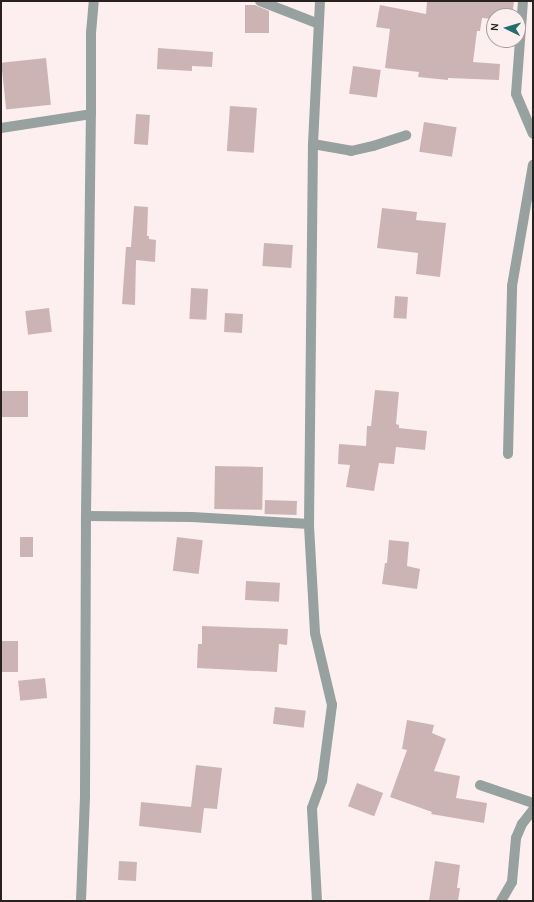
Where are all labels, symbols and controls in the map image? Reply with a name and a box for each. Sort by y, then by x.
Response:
north arrow [486,8,526,48]
text: N [488,23,501,32]

